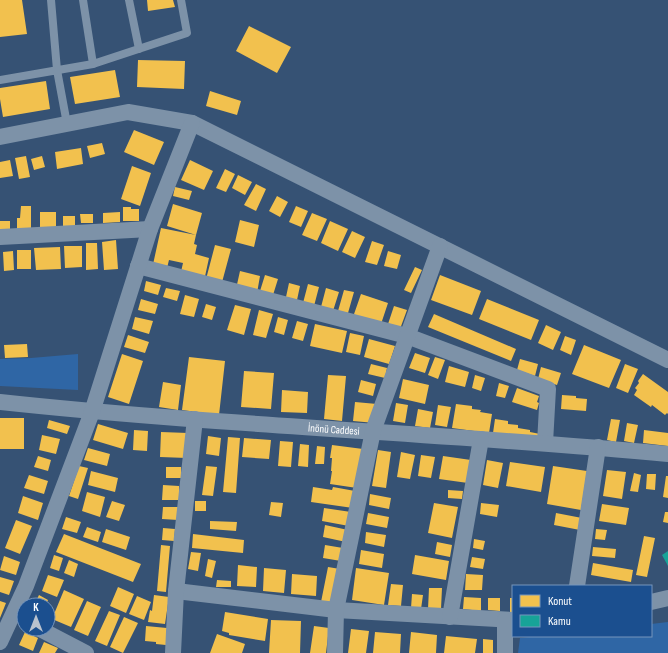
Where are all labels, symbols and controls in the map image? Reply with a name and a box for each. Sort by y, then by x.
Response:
street label: İnönü Caddesi [308,420,360,438]
legend [512,585,652,637]
text: Konut [548,594,572,609]
north arrow [16,597,56,637]
text: K [33,601,39,614]
text: Kamu [548,614,571,629]

